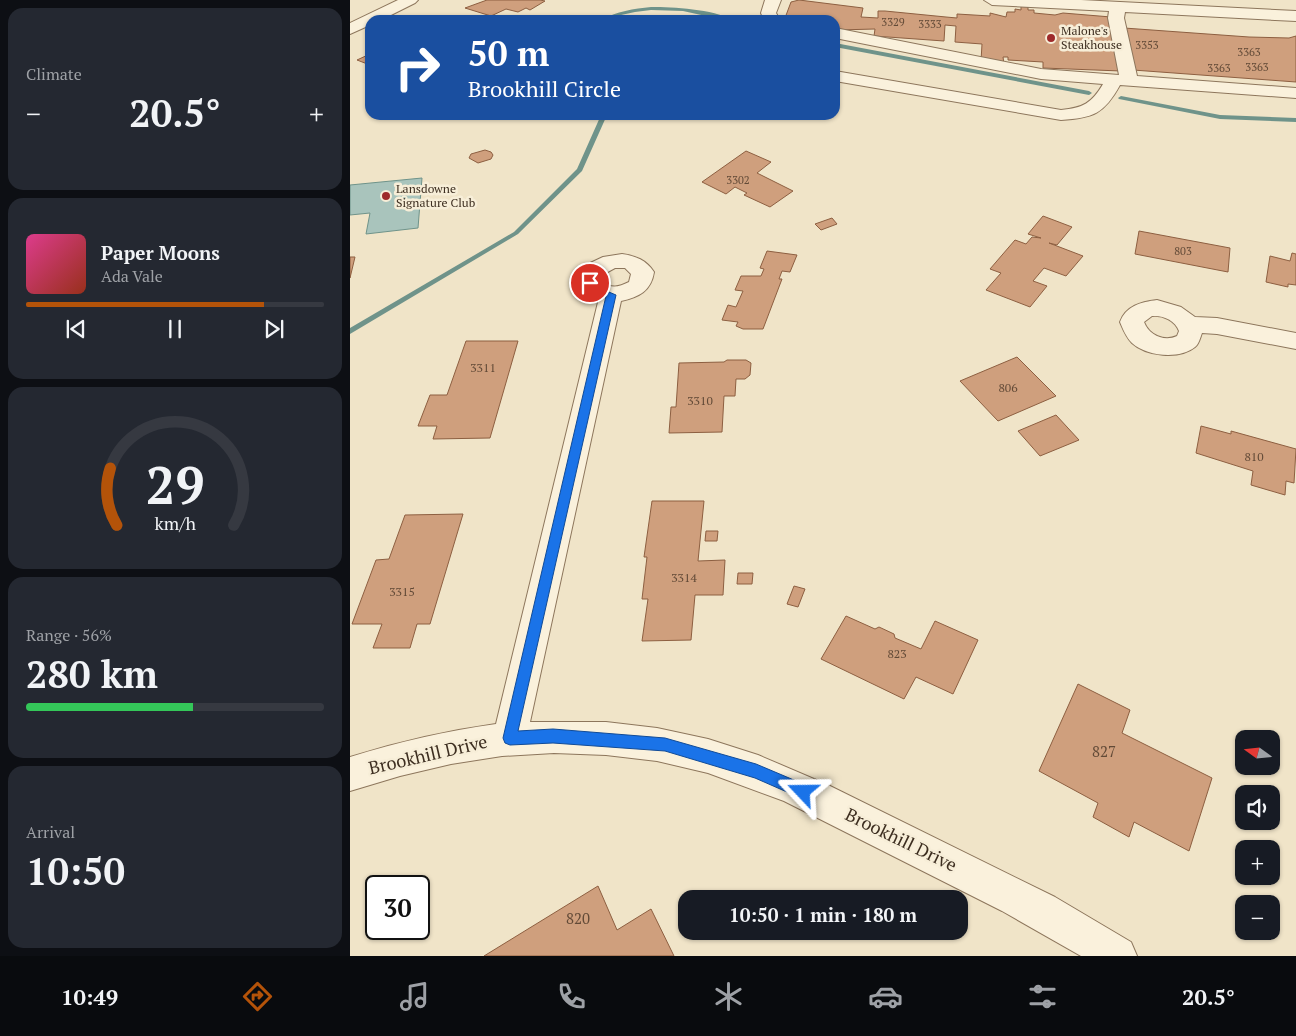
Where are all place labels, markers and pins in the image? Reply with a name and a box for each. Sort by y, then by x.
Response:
place label: Malone's Steakhouse [1061,23,1122,52]
marker: Malone's Steakhouse [1045,32,1057,44]
place label: Lansdowne Signature Club [396,181,476,210]
marker: Lansdowne Signature Club [380,190,392,202]
pin [569,262,611,304]

